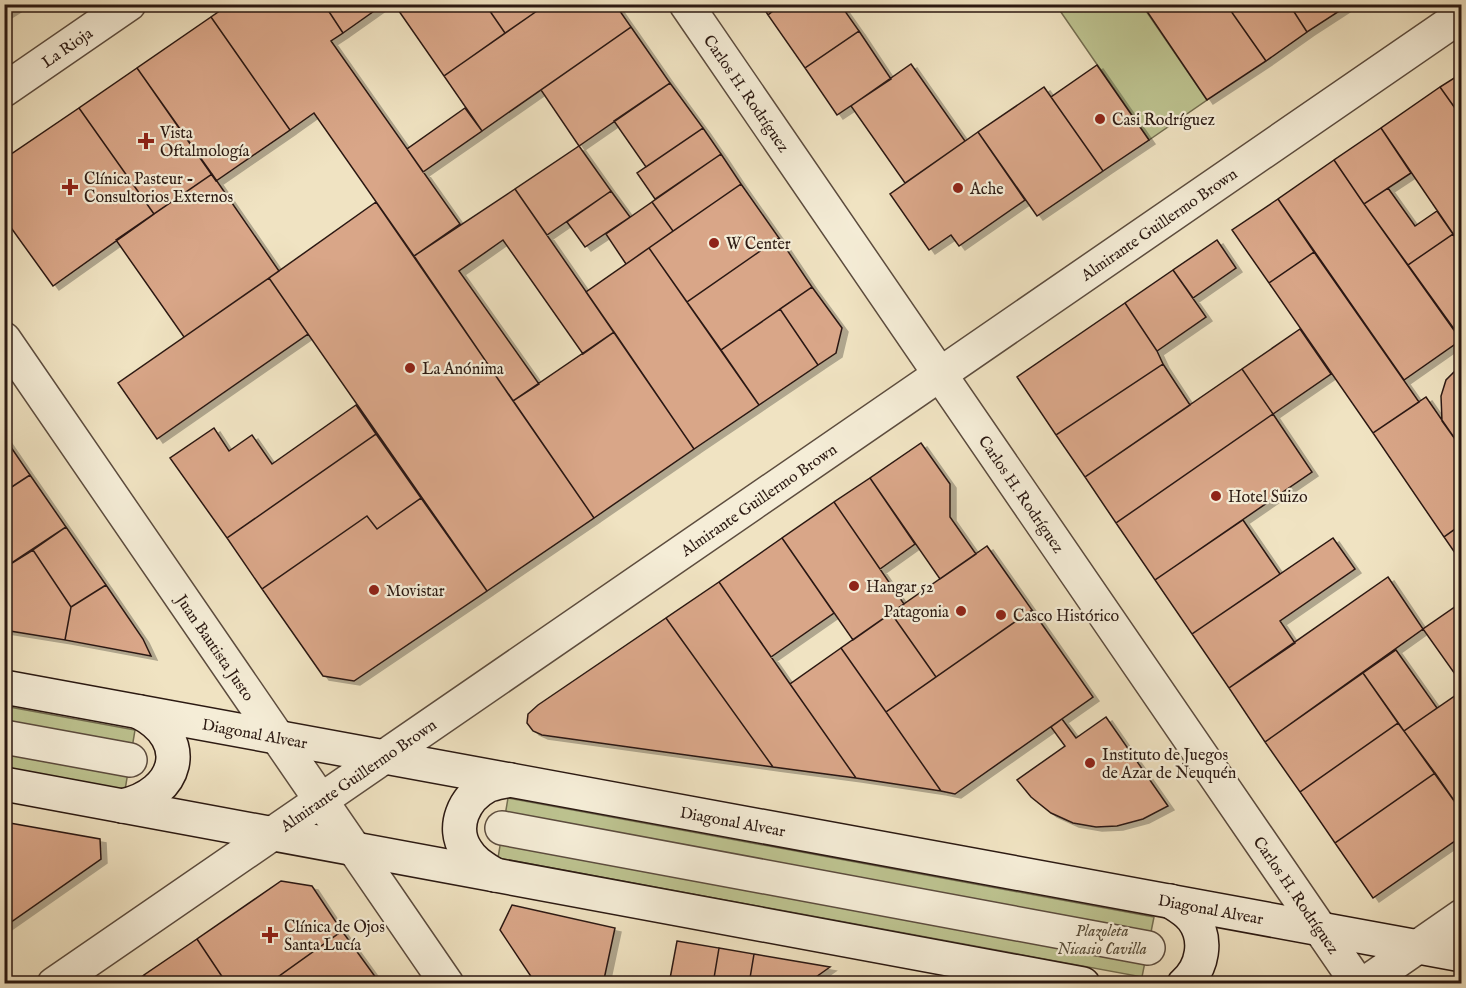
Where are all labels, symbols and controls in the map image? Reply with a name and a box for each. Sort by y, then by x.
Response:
street label: La Rioja [38,24,97,73]
street label: Carlos H. Rodríguez [698,32,793,157]
place label: Casi Rodríguez [1112,111,1215,131]
marker: Casi Rodríguez [1093,112,1107,126]
place label: Vista Oftalmología [159,124,250,162]
marker: Vista Oftalmología [137,132,155,150]
street label: Almirante Guillermo Brown [1077,164,1242,287]
place label: Clínica Pasteur - Consultorios Externos [84,170,233,208]
marker: Clínica Pasteur - Consultorios Externos [61,178,79,196]
place label: Ache [969,180,1004,200]
marker: Ache [951,181,965,195]
place label: W Center [726,235,791,255]
marker: W Center [707,236,721,250]
place label: La Anónima [422,360,504,380]
marker: La Anónima [403,361,417,375]
street label: Carlos H. Rodríguez [973,432,1068,558]
street label: Almirante Guillermo Brown [677,440,842,562]
place label: Hotel Suizo [1228,488,1308,508]
marker: Hotel Suizo [1209,489,1223,503]
place label: Hangar 52 [866,578,933,598]
marker: Hangar 52 [847,579,861,593]
place label: Movistar [386,582,445,602]
marker: Movistar [367,583,381,597]
street label: Juan Bautista Justo [169,590,258,706]
place label: Patagonia [884,603,949,623]
marker: Patagonia [954,604,968,618]
place label: Casco Histórico [1013,607,1120,627]
marker: Casco Histórico [994,608,1008,622]
street label: Almirante Guillermo Brown [276,715,441,838]
street label: Diagonal Alvear [200,716,309,755]
place label: Instituto de Juegos de Azar de Neuquén [1102,746,1237,784]
marker: Instituto de Juegos de Azar de Neuquén [1083,756,1097,770]
street label: Diagonal Alvear [678,803,787,842]
street label: Carlos H. Rodríguez [1248,833,1342,958]
street label: Diagonal Alvear [1156,891,1265,930]
place label: Clínica de Ojos Santa Lucía [284,918,385,956]
park label: Plazoleta Nicasio Cavilla [1057,922,1147,960]
marker: Clínica de Ojos Santa Lucía [261,926,279,944]

